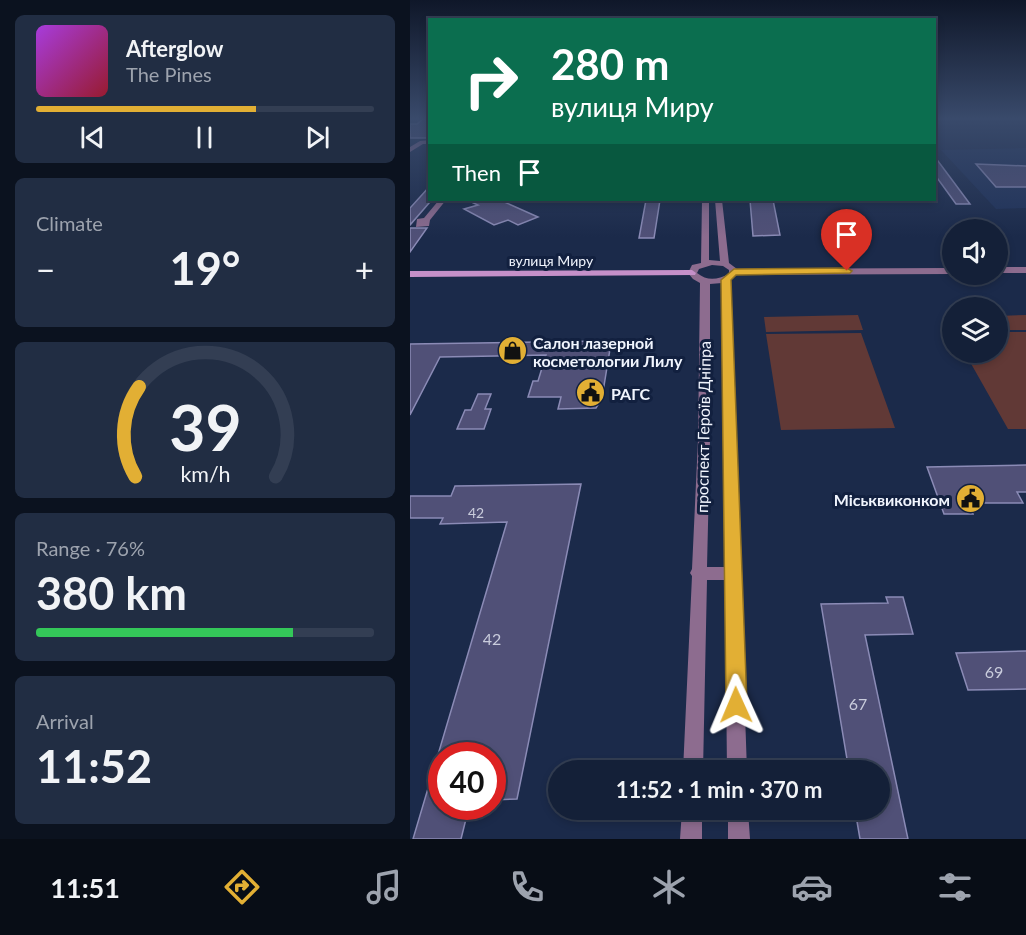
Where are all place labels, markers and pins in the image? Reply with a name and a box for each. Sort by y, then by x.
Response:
pin [821,209,872,271]
place label: Салон лазерной косметологии Лилу [533,333,683,370]
shop icon: Салон лазерной косметологии Лилу [496,335,528,367]
public building icon: РАГС [574,377,606,409]
place label: РАГС [611,384,650,403]
public building icon: Міськвиконком [955,483,987,515]
place label: Міськвиконком [834,490,950,509]

